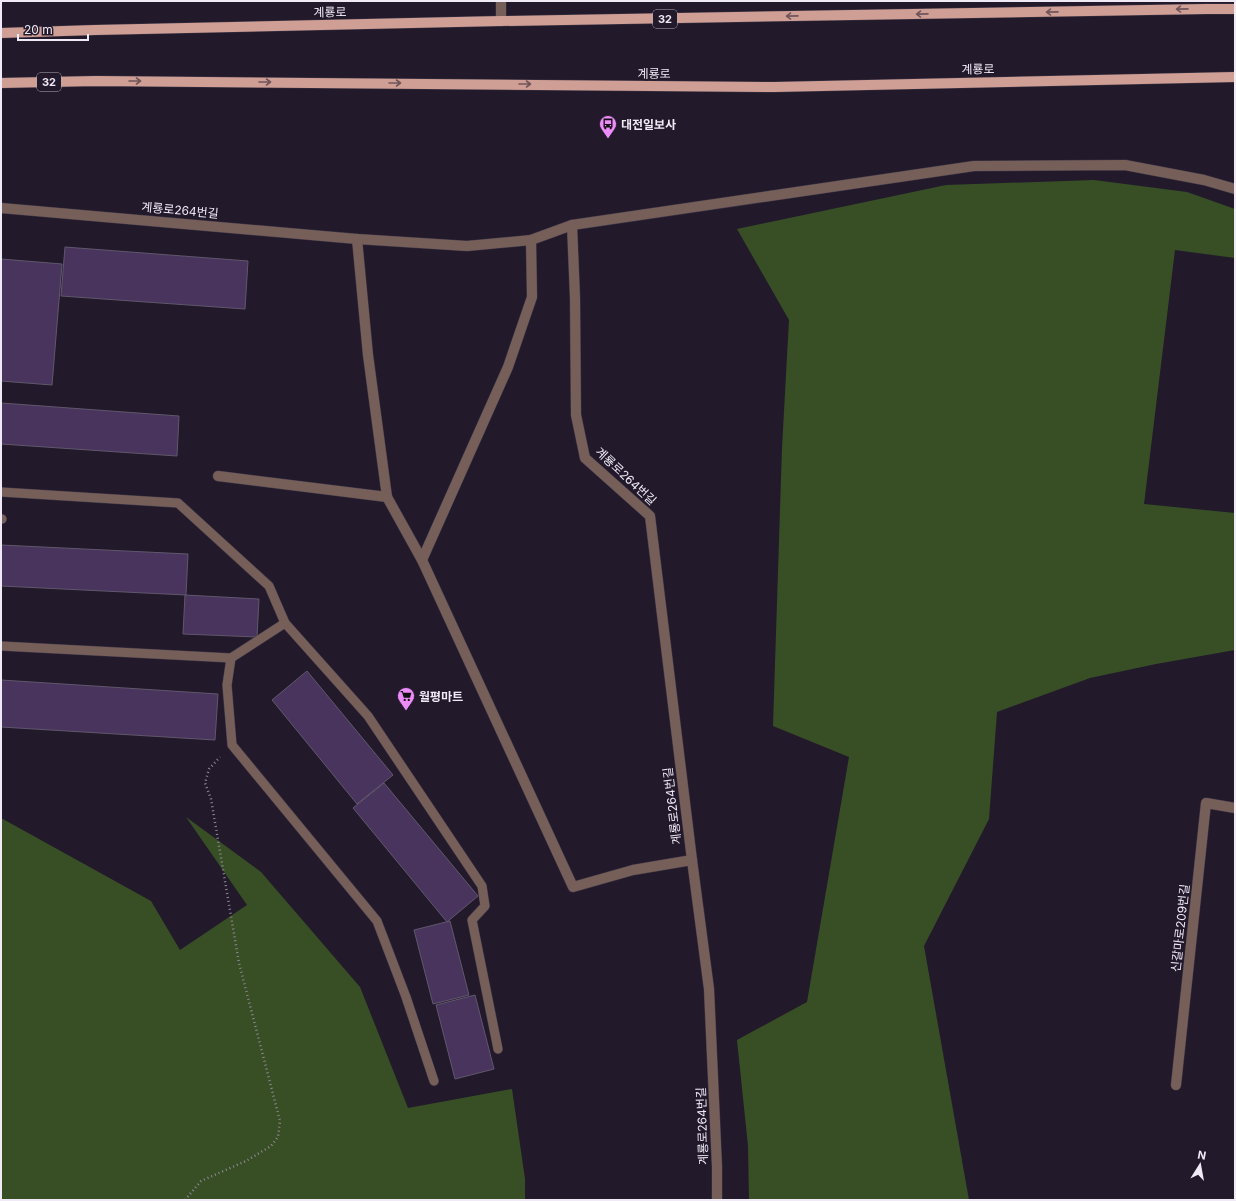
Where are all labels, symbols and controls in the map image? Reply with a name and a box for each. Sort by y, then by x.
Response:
street label: 계룡로 [313,4,347,20]
one-way arrow [1176,5,1189,13]
one-way arrow [1046,8,1059,15]
road number: 32 [653,10,677,28]
one-way arrow [916,10,929,18]
one-way arrow [786,12,799,20]
scale bar [18,16,88,42]
text: 20 m [24,22,53,37]
street label: 계룡로 [961,61,995,77]
street label: 계룡로 [637,66,671,81]
road number: 32 [37,73,61,91]
one-way arrow [128,77,141,85]
one-way arrow [258,78,271,86]
one-way arrow [388,79,401,87]
one-way arrow [518,81,531,88]
bus stop icon: 대전일보사 [598,114,618,139]
place label: 대전일보사 [621,117,676,132]
street label: 계룡로264번길 [141,199,219,221]
street label: 계룡로264번길 [592,444,660,508]
supermarket icon: 월평마트 [396,686,416,711]
place label: 월평마트 [419,689,463,704]
street label: 계룡로264번길 [660,767,684,845]
street label: 신갈마로209번길 [1168,883,1192,973]
street label: 계룡로264번길 [693,1087,711,1165]
north arrow [1180,1145,1220,1185]
text: N [1196,1148,1207,1163]

